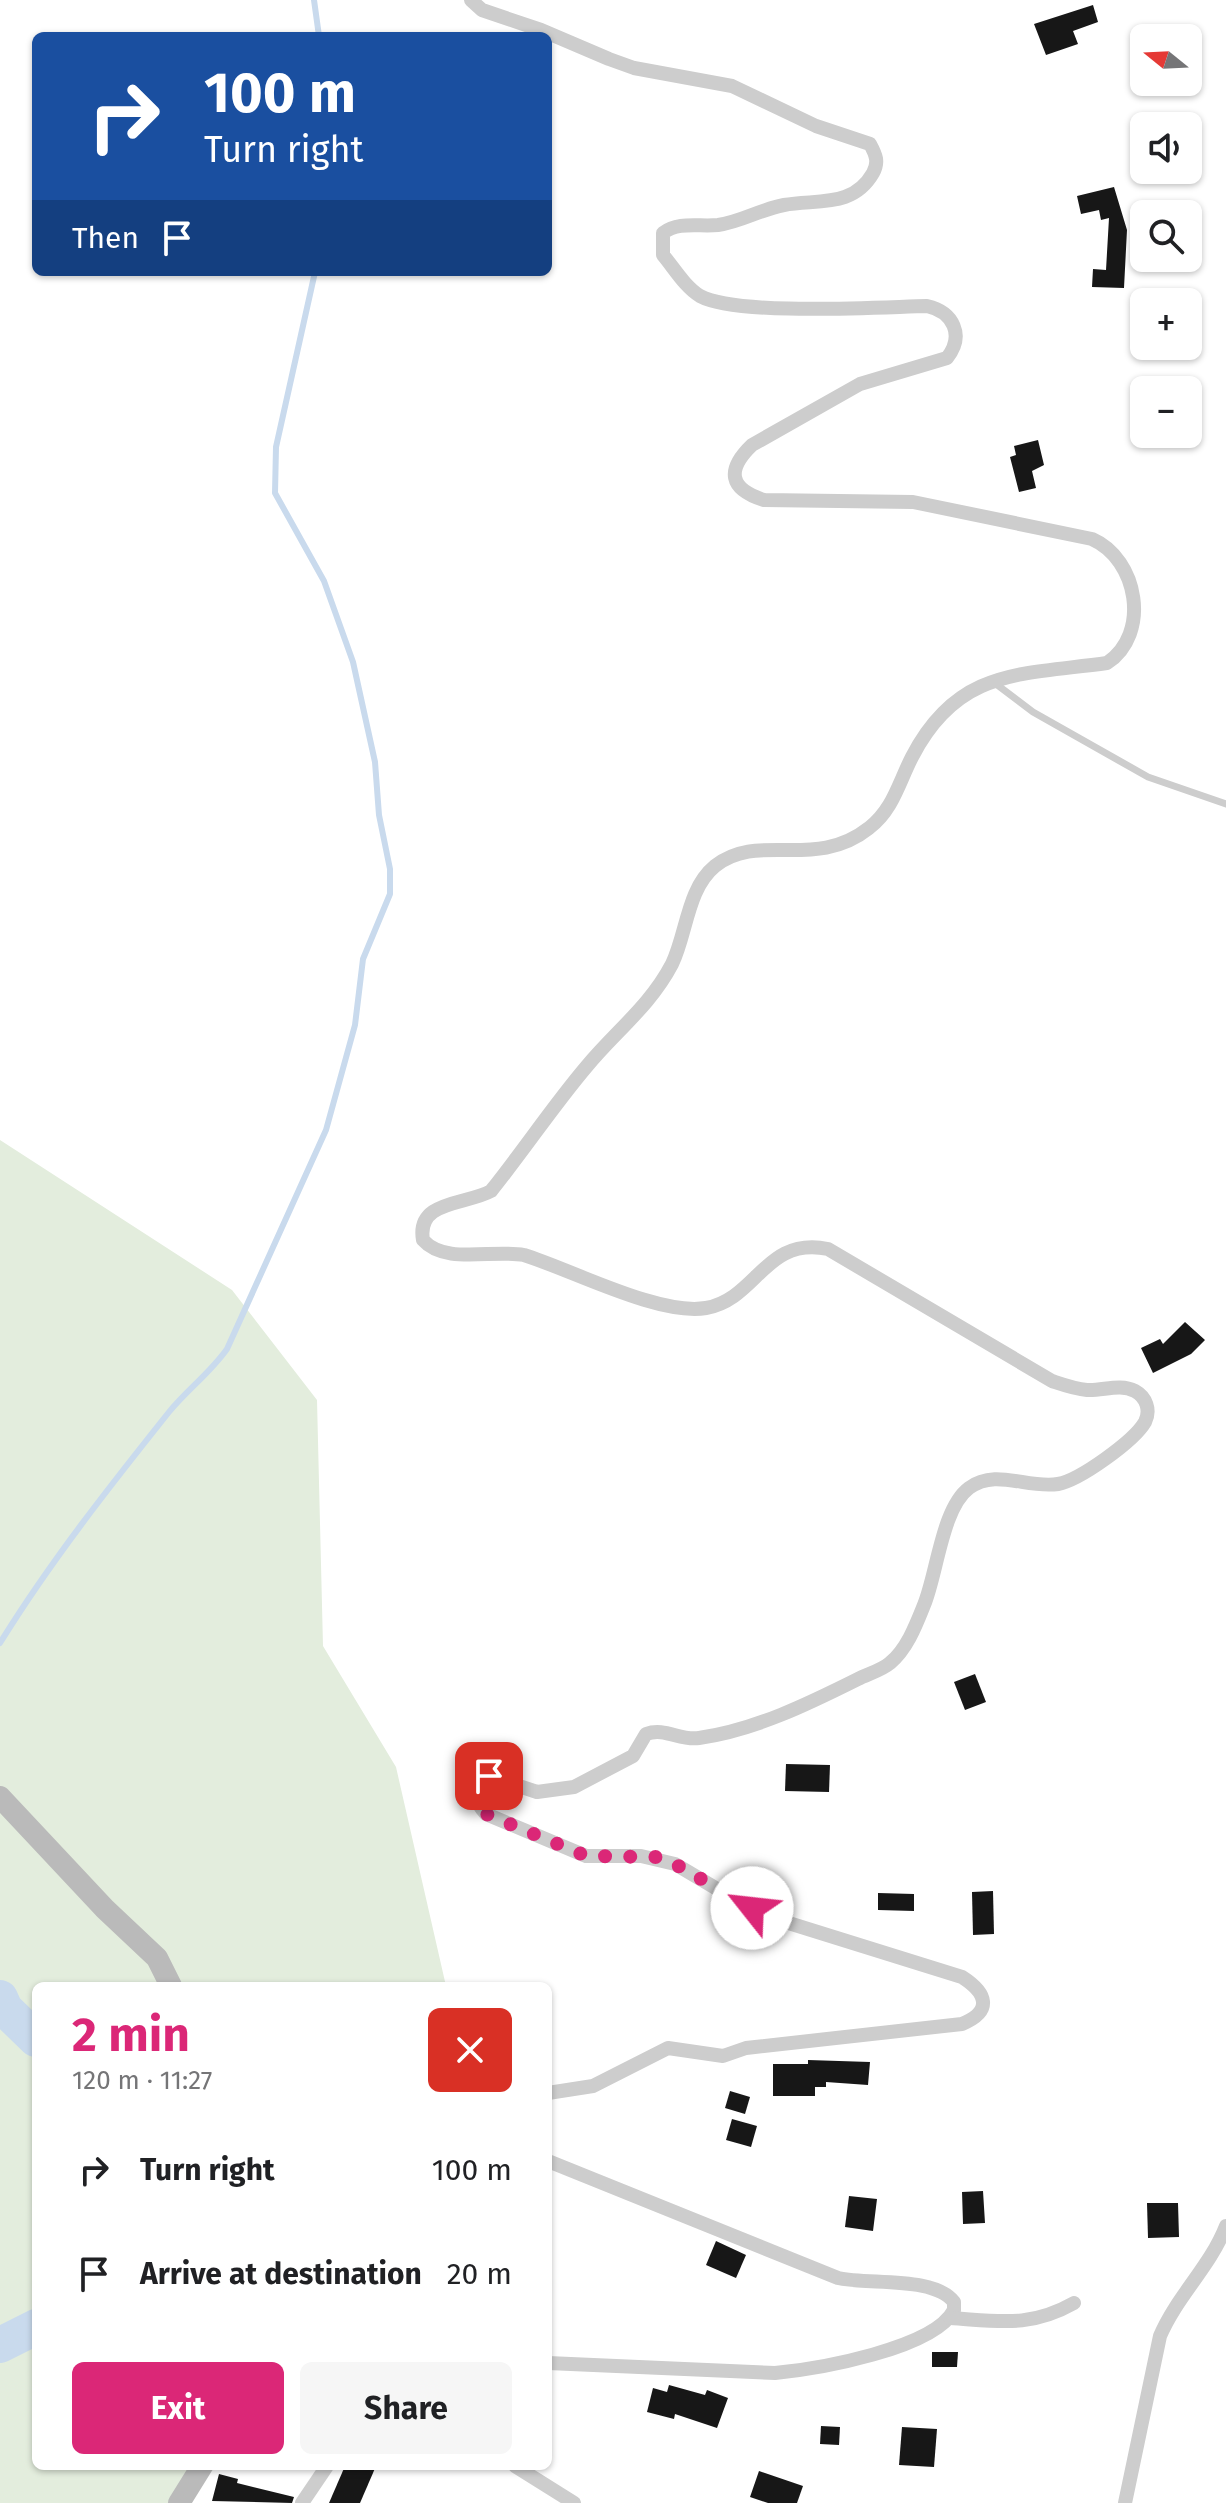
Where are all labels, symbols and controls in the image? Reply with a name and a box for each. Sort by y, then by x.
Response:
north arrow [1130,24,1202,96]
map controls [1130,24,1202,448]
text: 100 m [204,60,356,127]
icon: right [72,64,176,168]
button: sound [1130,112,1202,184]
text: Turn right [204,128,364,172]
button: search [1130,200,1202,272]
icon: arrive [155,216,199,260]
text: Then [72,220,139,256]
button: + [1130,288,1202,360]
button: − [1130,376,1202,448]
pin [455,1742,523,1810]
icon: arrive [467,1754,511,1798]
position arrow [710,1866,794,1950]
text: 2 min [72,2006,190,2064]
button: close [428,2008,512,2092]
text: 120 m · 11:27 [72,2065,212,2096]
icon: right [72,2148,116,2192]
text: Turn right [140,2152,275,2188]
text: 100 m [432,2152,512,2188]
icon: arrive [72,2252,116,2296]
text: Arrive at destination [140,2256,422,2292]
text: 20 m [447,2256,512,2292]
button: Exit [72,2362,284,2454]
button: Share [300,2362,512,2454]

